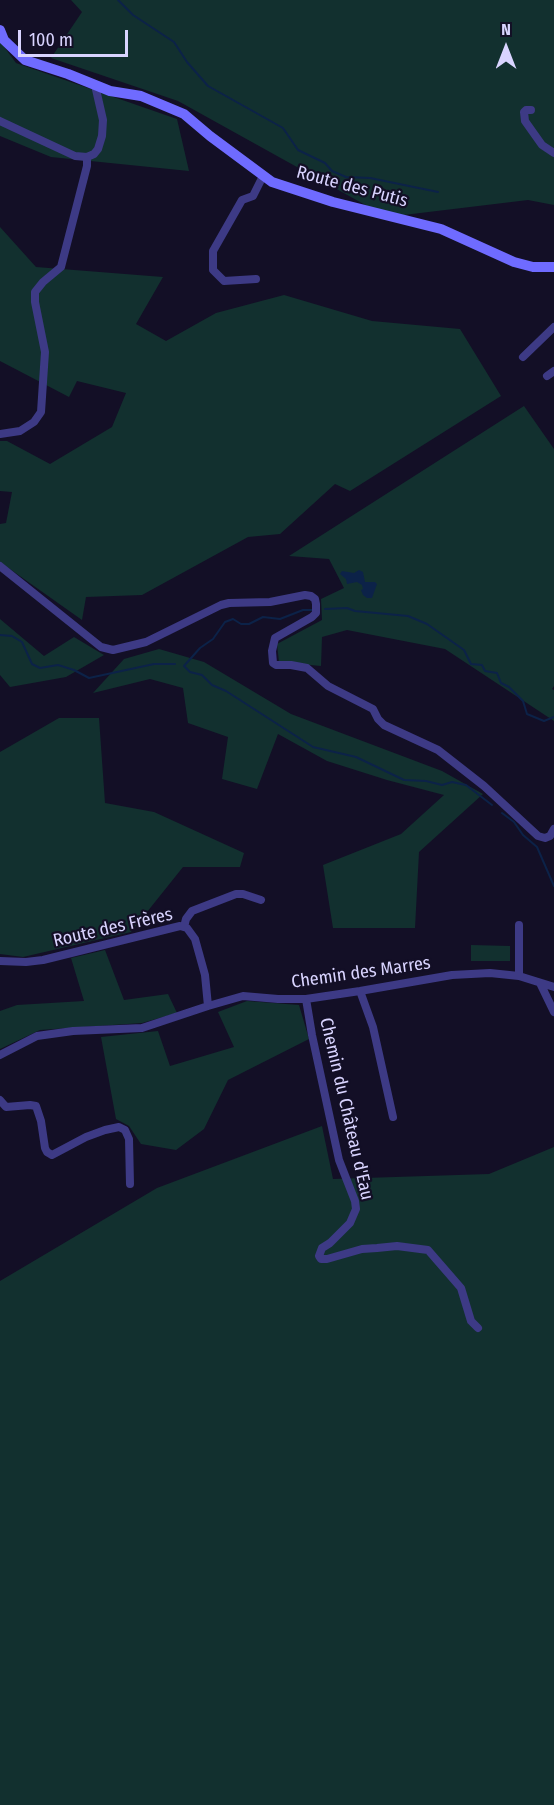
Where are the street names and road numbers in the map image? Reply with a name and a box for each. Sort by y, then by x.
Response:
street label: Route des Putis [294,162,410,212]
street label: Route des Frères [51,904,175,952]
street label: Chemin des Marres [290,953,432,993]
street label: Chemin du Château d'Eau [314,1016,378,1202]

